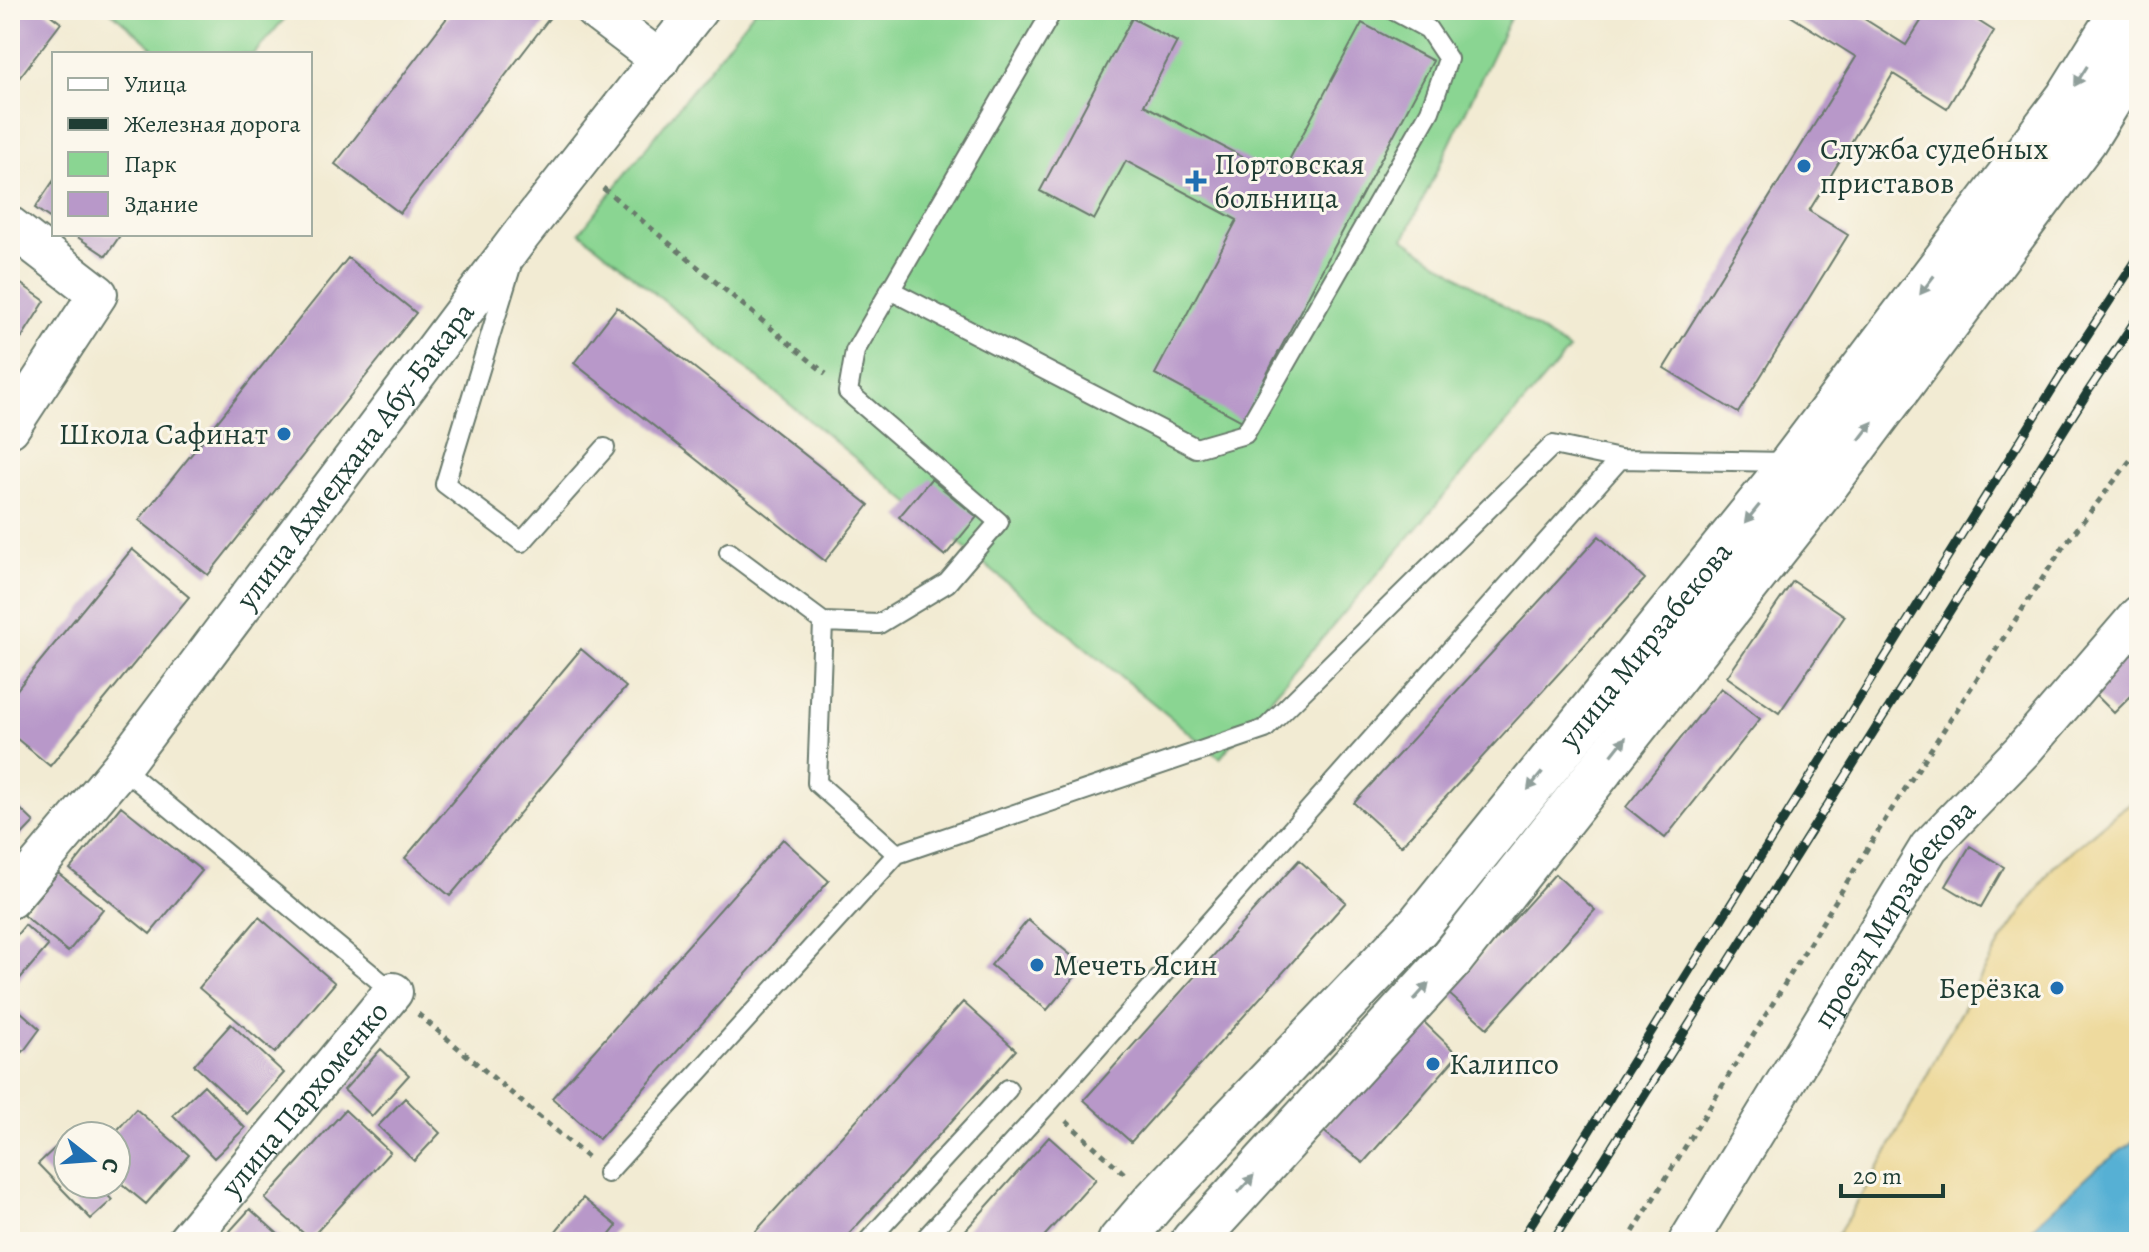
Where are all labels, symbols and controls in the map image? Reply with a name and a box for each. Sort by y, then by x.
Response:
legend [52,52,312,236]
one-way arrow [2075,65,2089,87]
text: Улица [124,68,187,100]
text: Железная дорога [124,108,300,140]
place label: Служба судебных приставов [1820,129,2049,203]
place label: Портовская больница [1214,144,1365,218]
text: Парк [124,148,177,180]
marker: Служба судебных приставов [1795,157,1813,175]
marker: Портовская больница [1185,170,1207,192]
text: Здание [124,188,199,220]
one-way arrow [1919,275,1935,295]
street label: улица Ахмедхана Абу-Бакара [226,294,484,618]
place label: Школа Сафинат [58,414,268,454]
one-way arrow [1857,421,1873,442]
marker: Школа Сафинат [275,425,293,443]
one-way arrow [1744,504,1761,524]
street label: улица Мирзабекова [1549,533,1741,757]
one-way arrow [1611,736,1627,756]
one-way arrow [1528,771,1544,791]
street label: проезд Мирзабекова [1803,790,1985,1036]
place label: Мечеть Ясин [1053,945,1218,985]
marker: Мечеть Ясин [1028,956,1046,974]
place label: Берёзка [1938,968,2041,1008]
marker: Берёзка [2048,979,2066,997]
one-way arrow [1411,983,1429,1002]
street label: улица Пархоменко [211,992,398,1206]
place label: Калипсо [1449,1044,1559,1084]
marker: Калипсо [1424,1055,1442,1073]
north arrow [52,1120,132,1200]
scale bar [1841,1148,1943,1198]
text: С [94,1155,126,1176]
text: 20 m [1853,1160,1902,1192]
one-way arrow [1236,1175,1254,1194]

